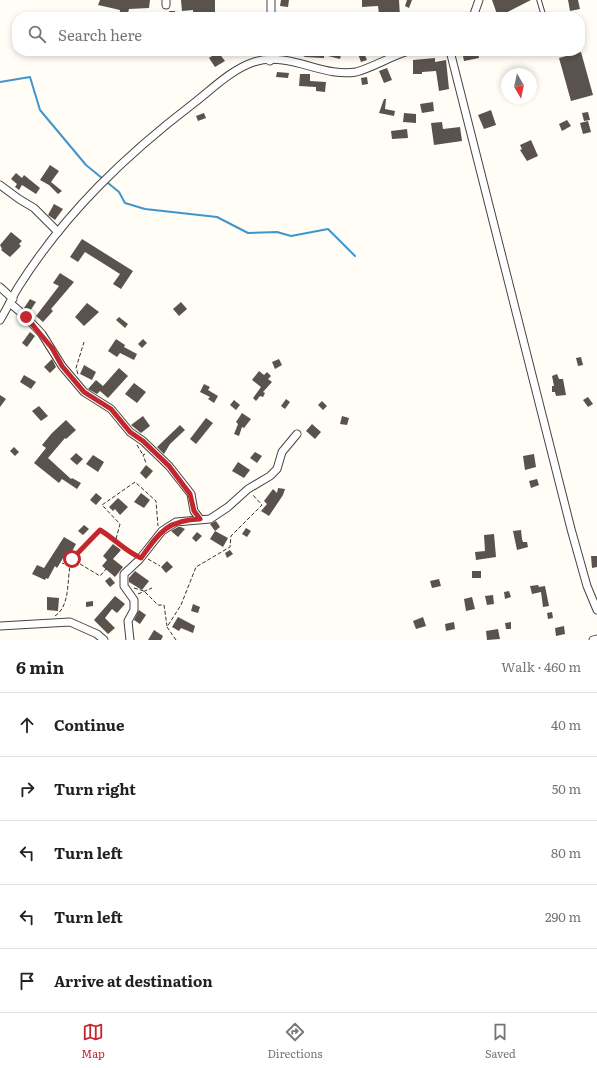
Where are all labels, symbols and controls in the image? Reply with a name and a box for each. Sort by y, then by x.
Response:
search box [12,12,585,56]
icon: search [26,23,48,45]
text: Search here [58,23,142,46]
north arrow [501,68,537,104]
route end [17,308,35,326]
route start [63,550,81,568]
text: 6 min [16,654,64,679]
text: Walk · 460 m [501,657,581,676]
text: Continue [54,713,124,736]
icon: ahead [16,714,38,736]
text: 40 m [551,715,581,734]
text: Turn right [54,777,136,800]
icon: right [16,778,38,800]
text: 50 m [552,779,581,798]
text: Turn left [54,841,123,864]
icon: left [16,842,38,864]
text: 80 m [551,843,581,862]
text: Turn left [54,905,123,928]
icon: left [16,906,38,928]
text: 290 m [545,907,581,926]
text: Arrive at destination [54,969,213,992]
icon: arrive [16,970,38,992]
tab: Map [81,1021,105,1061]
tab: Directions [267,1021,322,1061]
tab: Saved [485,1021,516,1061]

